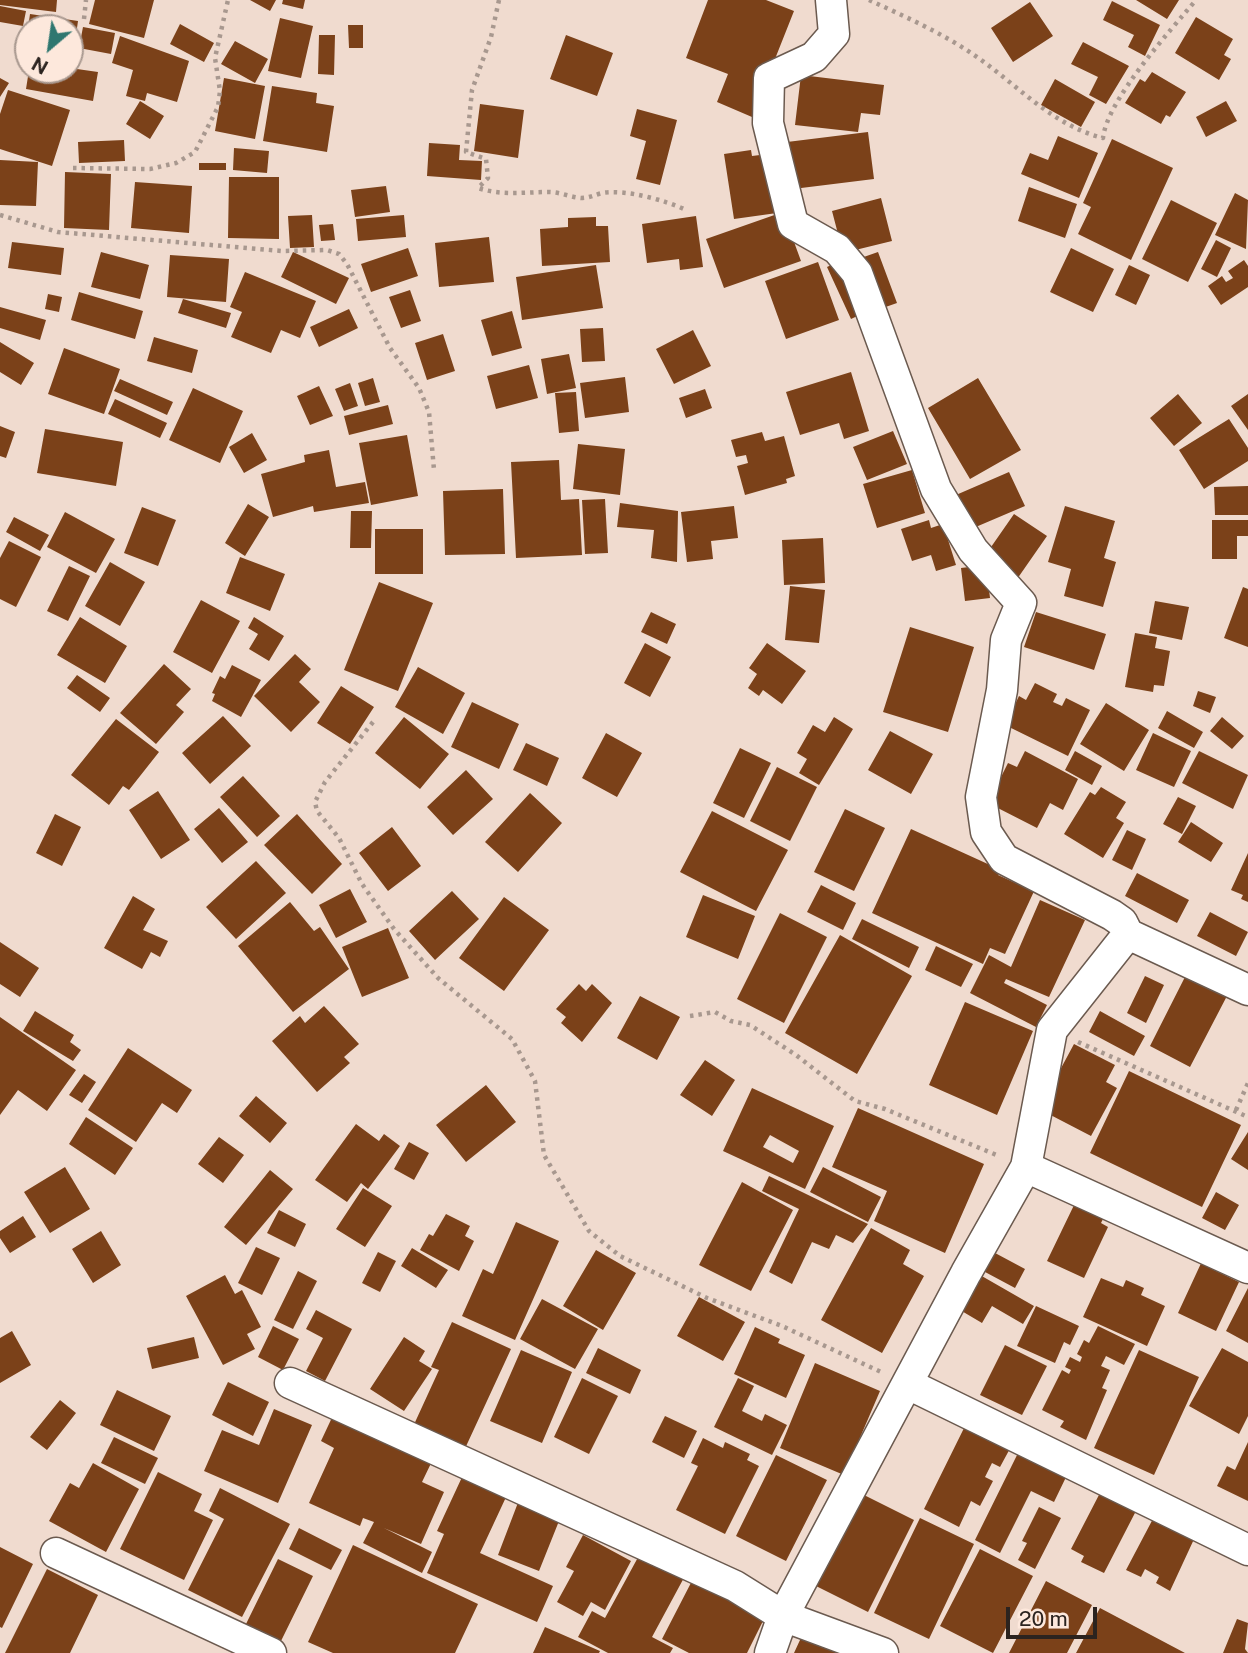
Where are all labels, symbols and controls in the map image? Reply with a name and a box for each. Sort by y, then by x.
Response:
north arrow [14,14,84,84]
text: N [28,52,52,79]
scale bar [1010,1594,1101,1638]
text: 20 m [1019,1606,1068,1631]

